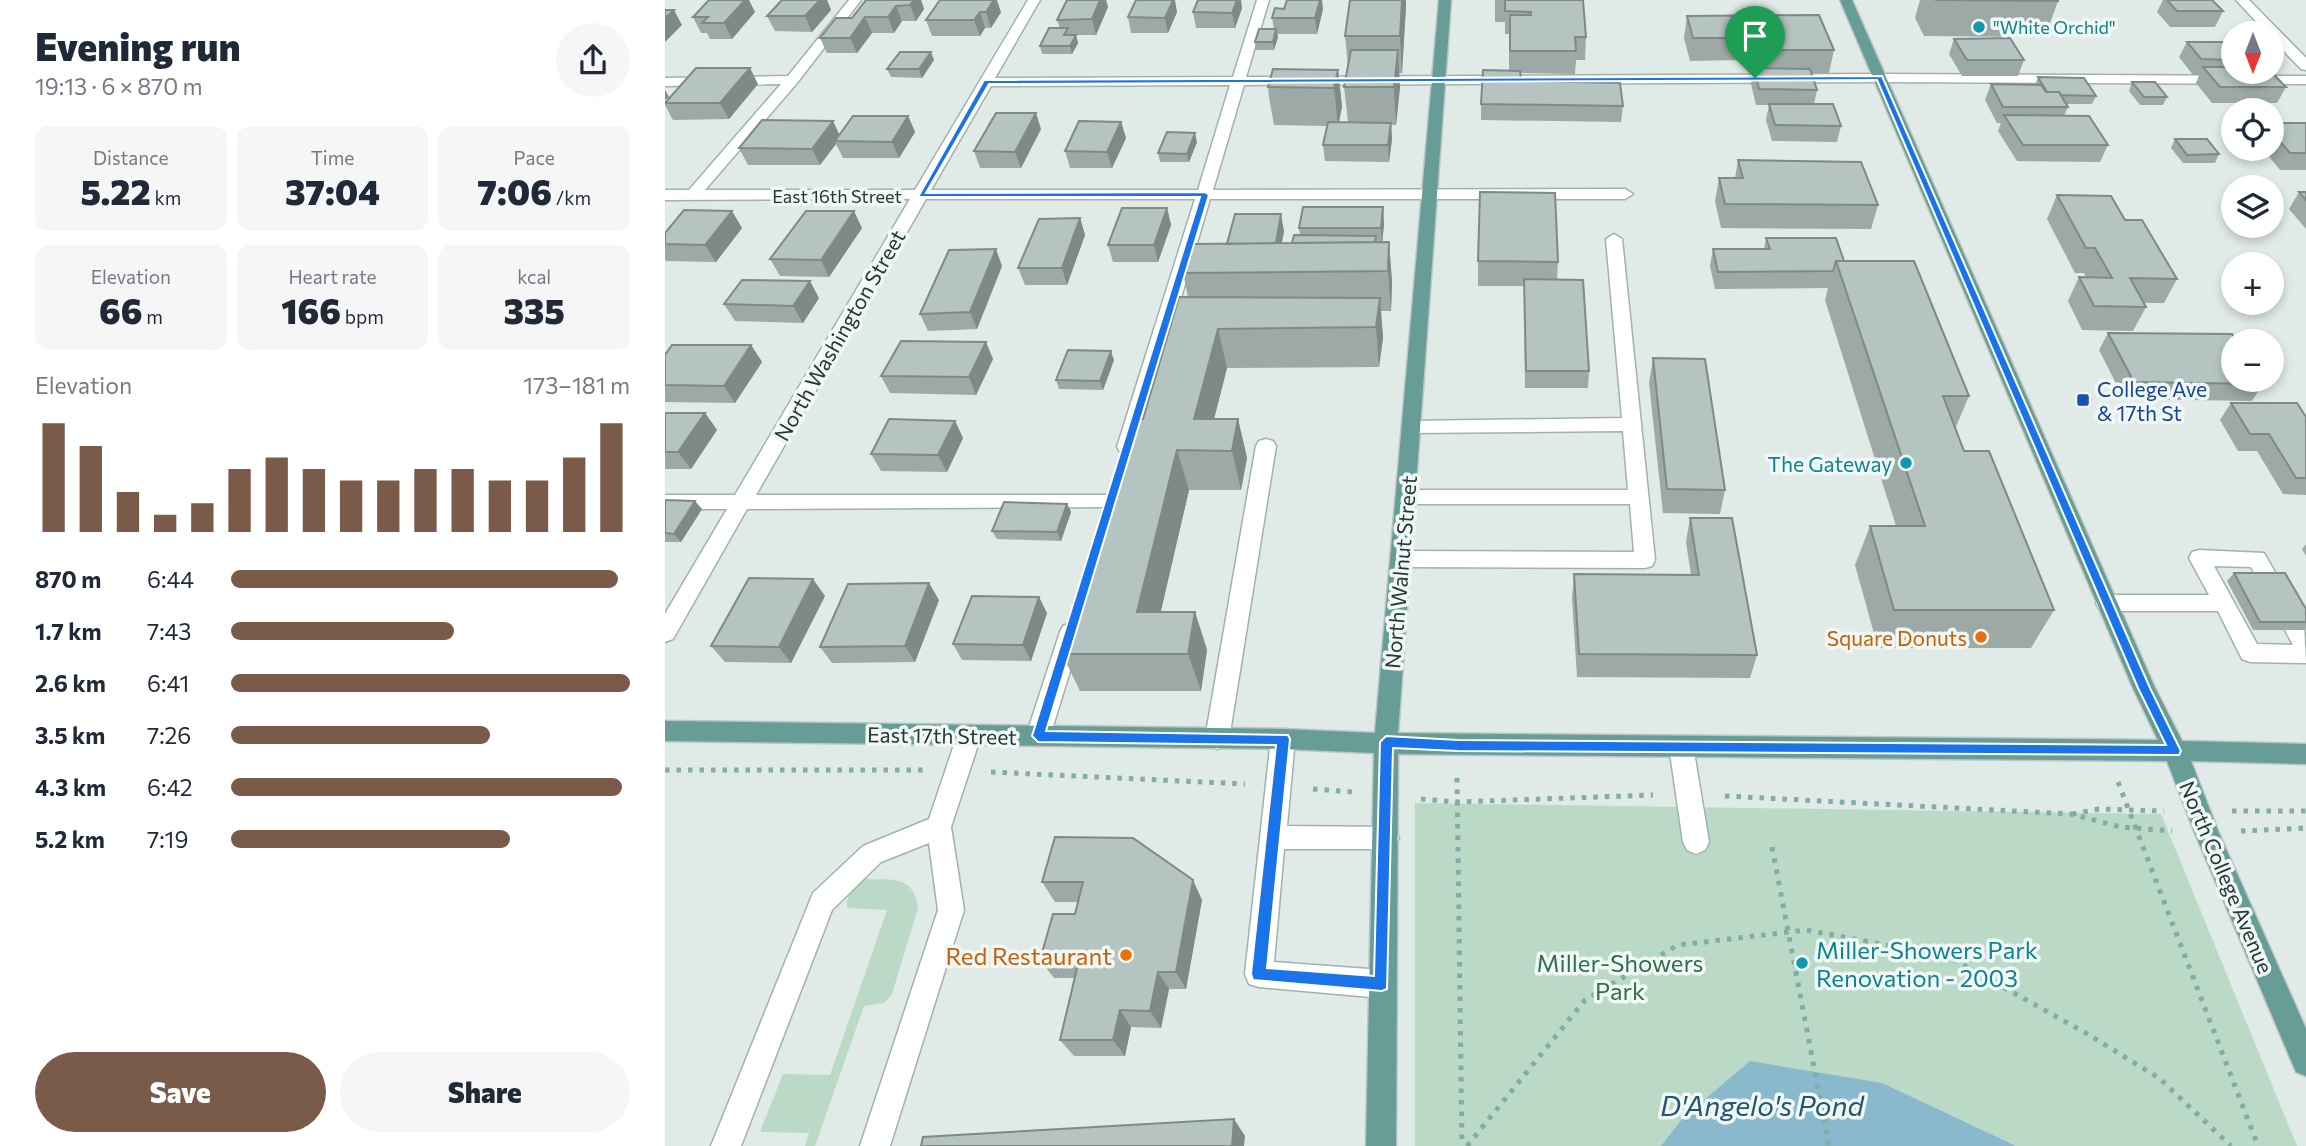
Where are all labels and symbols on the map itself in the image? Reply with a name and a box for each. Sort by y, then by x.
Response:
pin [1725,6,1785,78]
place label: "White Orchid" [1993,16,2116,38]
marker: "White Orchid" [1971,19,1987,35]
north arrow [2221,21,2284,84]
street label: East 16th Street [772,185,902,207]
street label: North Washington Street [768,225,910,445]
place label: College Ave & 17th St [2097,376,2207,425]
marker: College Ave & 17th St [2075,392,2091,408]
place label: The Gateway [1768,451,1892,476]
marker: The Gateway [1898,455,1914,471]
street label: North Walnut Street [1379,474,1421,670]
place label: Square Donuts [1827,625,1967,650]
marker: Square Donuts [1973,629,1989,645]
street label: East 17th Street [867,721,1017,749]
street label: North College Avenue [2175,777,2279,977]
place label: Miller-Showers Park Renovation - 2003 [1816,935,2038,992]
place label: Red Restaurant [945,941,1112,970]
marker: Red Restaurant [1118,947,1134,963]
park label: Miller-Showers Park [1536,948,1704,1005]
marker: Miller-Showers Park Renovation - 2003 [1794,955,1810,971]
water label: D'Angelo's Pond [1660,1088,1866,1122]

